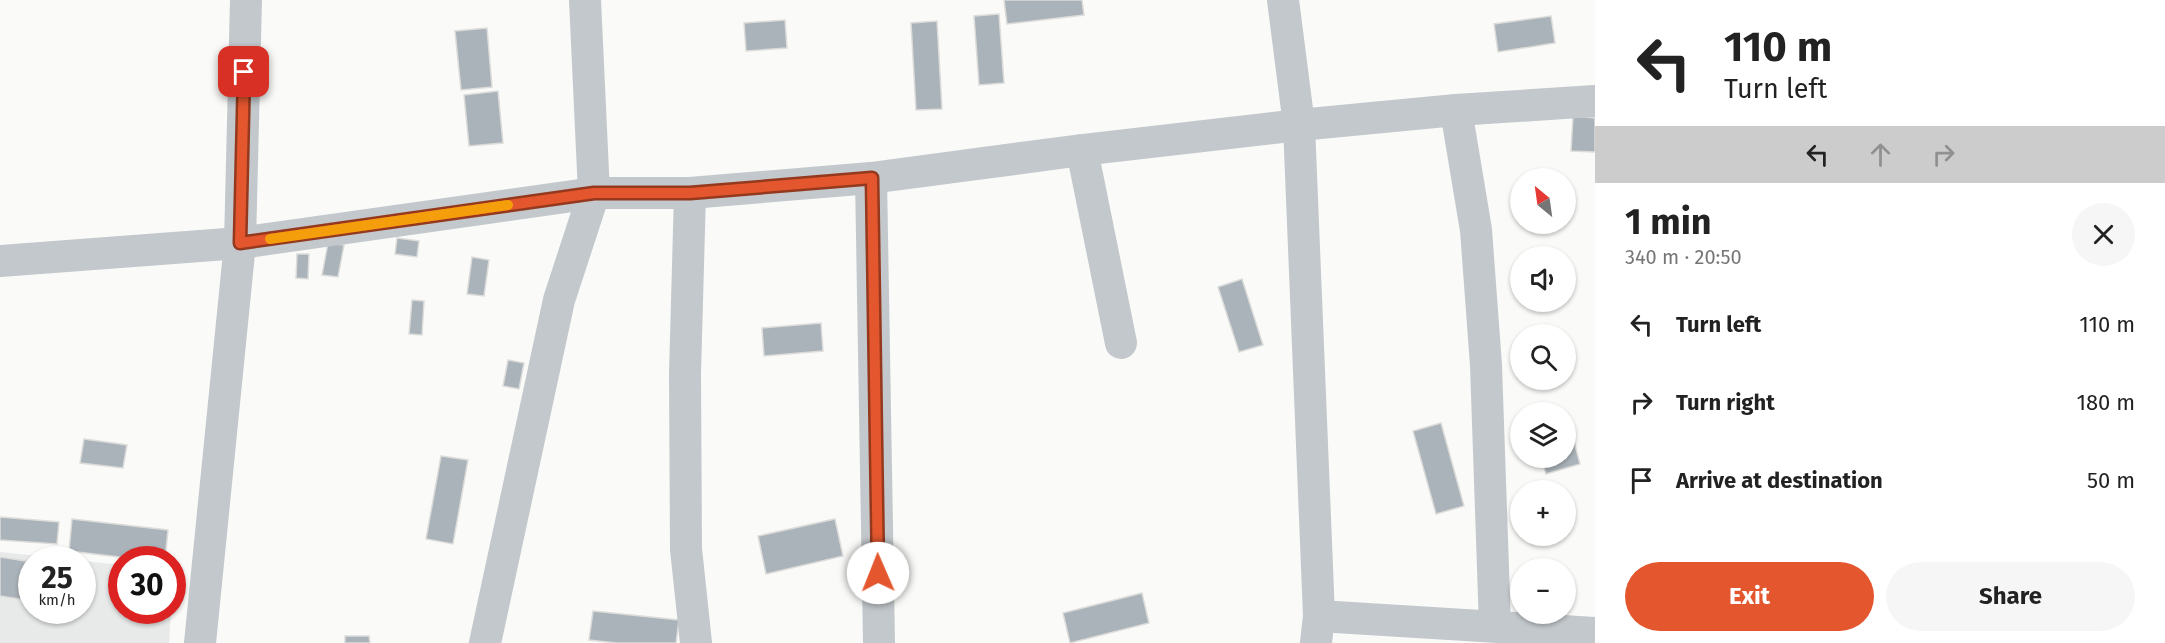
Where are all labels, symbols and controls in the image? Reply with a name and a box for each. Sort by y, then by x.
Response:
text: 110 m [1724,22,1832,72]
icon: left [1625,24,1703,102]
pin [218,46,269,97]
icon: arrive [227,55,260,88]
text: Turn left [1724,73,1827,105]
icon: left [1801,138,1834,171]
icon: ahead [1864,138,1897,171]
icon: right [1927,138,1960,171]
north arrow [1510,168,1576,234]
map controls [1510,168,1576,624]
text: 1 min [1625,200,1712,244]
button: close [2072,203,2135,266]
text: 340 m · 20:50 [1625,245,1742,269]
button: sound [1510,246,1576,312]
icon: left [1625,308,1658,341]
text: Turn left [1676,311,1761,338]
text: 110 m [2079,311,2135,338]
button: search [1510,324,1576,390]
icon: right [1625,386,1658,419]
text: Turn right [1676,389,1775,416]
text: 180 m [2076,389,2135,416]
button: layers [1510,402,1576,468]
icon: arrive [1625,464,1658,497]
text: Arrive at destination [1676,467,1883,494]
text: 50 m [2087,467,2135,494]
button: + [1510,480,1576,546]
position arrow [846,541,910,605]
speed limit sign: 30 [108,546,186,624]
button: − [1510,558,1576,624]
text: 25 [41,560,73,596]
button: Exit [1625,562,1874,631]
button: Share [1886,562,2135,631]
text: km/h [38,591,76,609]

